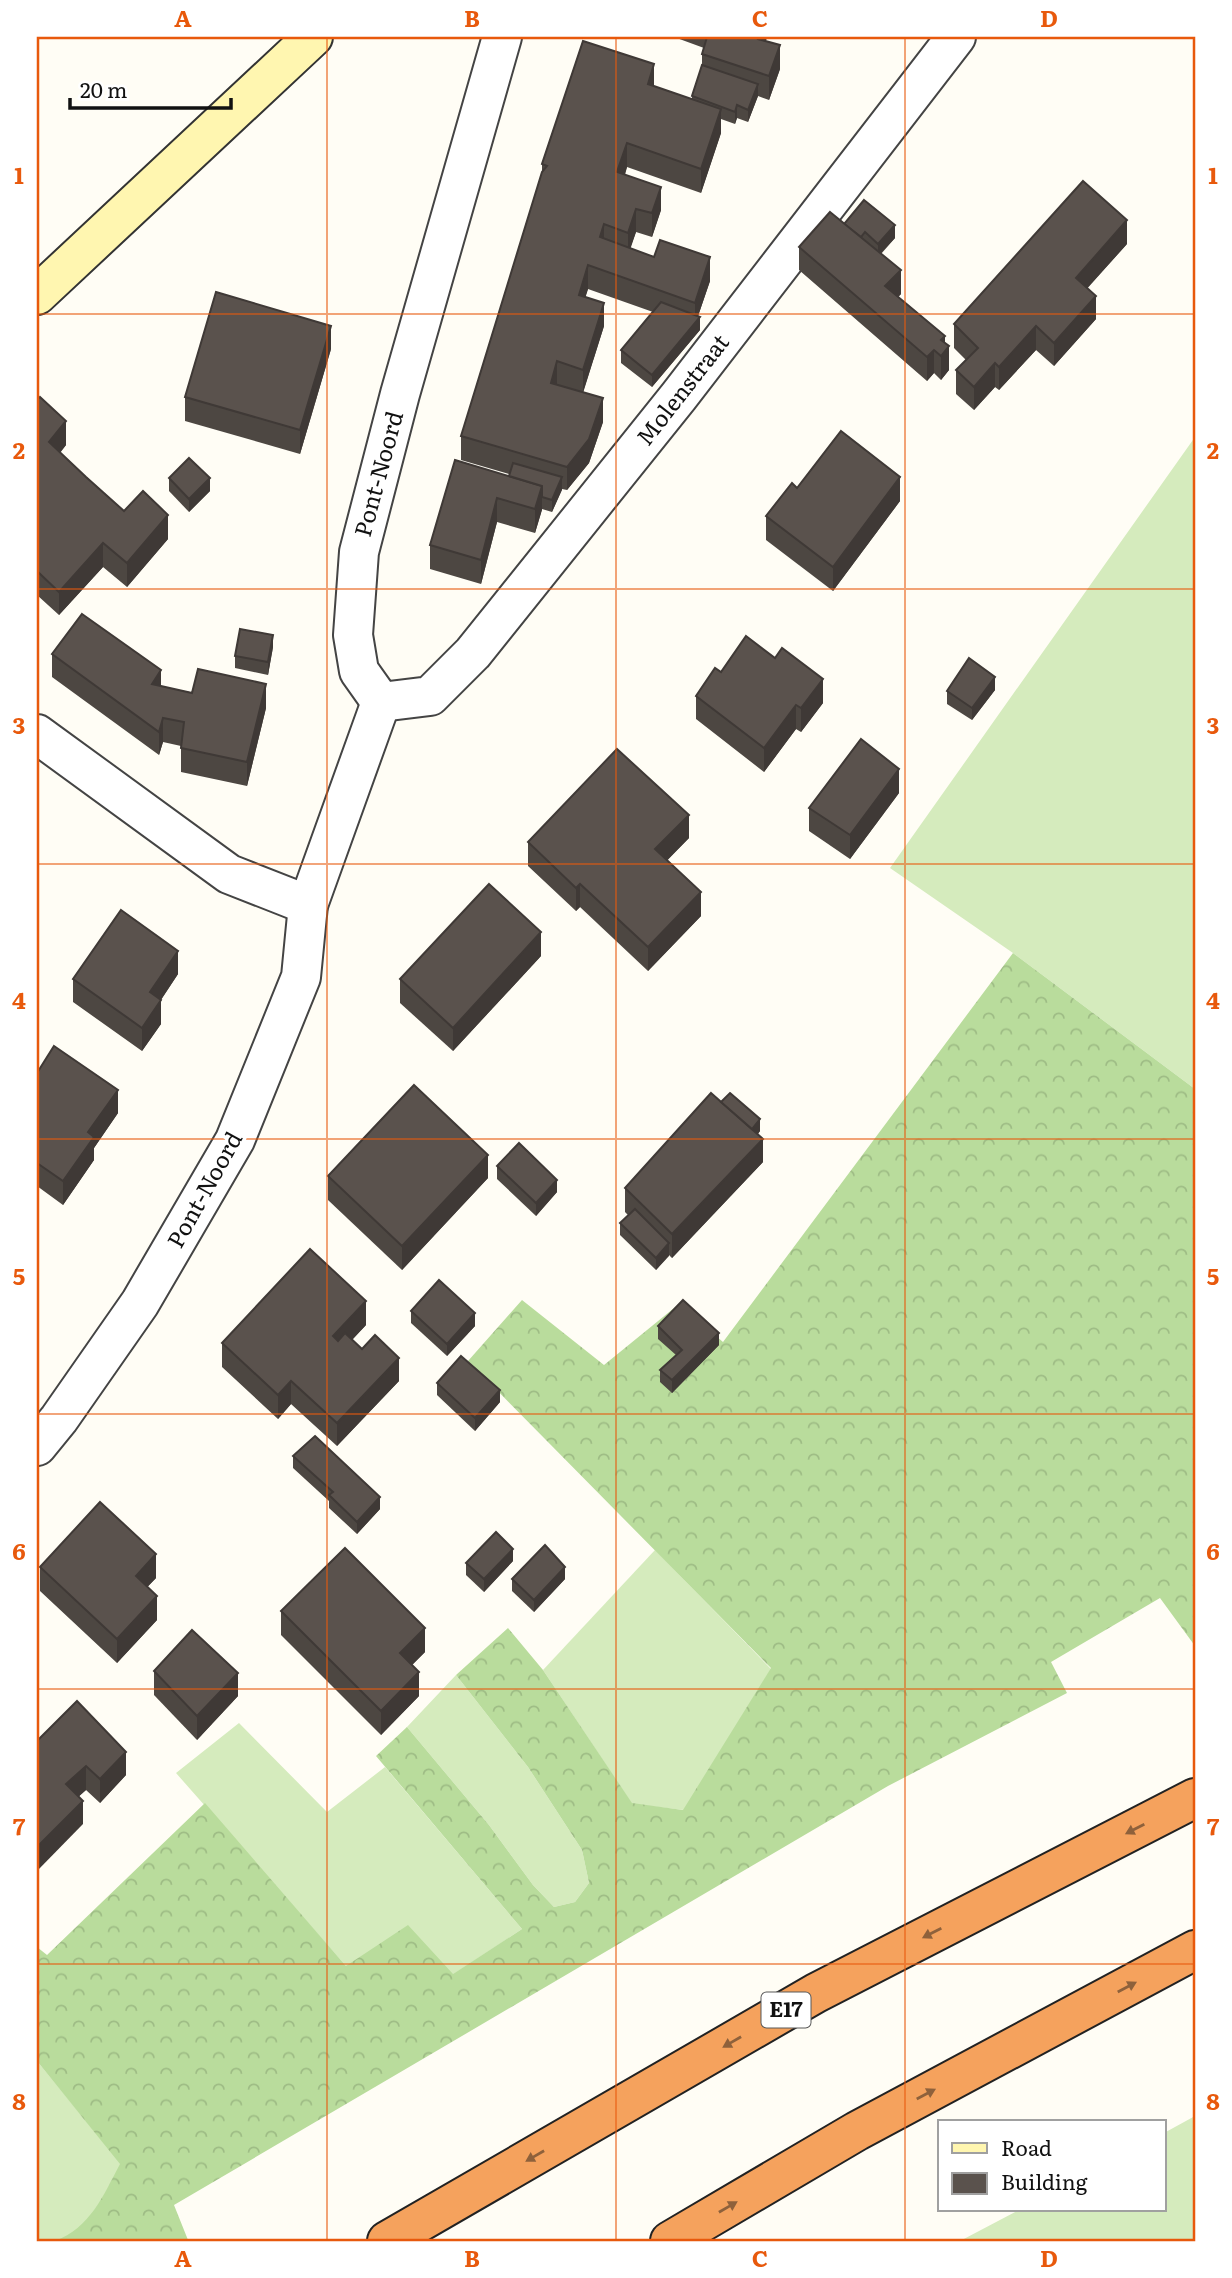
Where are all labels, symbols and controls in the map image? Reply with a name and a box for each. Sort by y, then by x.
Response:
text: A [174,0,192,34]
text: B [464,0,480,34]
text: C [752,0,768,34]
text: D [1040,0,1058,34]
scale bar [70,66,231,110]
text: 20 m [80,73,127,104]
text: 1 [14,157,24,191]
text: 1 [1208,157,1218,191]
street label: Molenstraat [627,325,736,452]
street label: Pont-Noord [344,407,410,540]
text: 2 [13,432,25,466]
text: 2 [1207,432,1219,466]
text: 3 [13,707,25,741]
text: 3 [1207,707,1219,741]
text: 4 [12,982,26,1016]
text: 4 [1206,982,1220,1016]
street label: Pont-Noord [157,1125,249,1254]
text: 5 [13,1258,25,1292]
text: 5 [1207,1258,1219,1292]
text: 6 [12,1533,26,1567]
text: 6 [1206,1533,1220,1567]
text: 7 [13,1808,26,1842]
text: 7 [1207,1808,1220,1842]
one-way arrow [1124,1823,1144,1835]
one-way arrow [922,1928,942,1939]
one-way arrow [1117,1981,1137,1993]
road number: E17 [762,1993,810,2028]
one-way arrow [723,2035,742,2048]
text: 8 [12,2083,26,2117]
text: 8 [1206,2083,1220,2117]
one-way arrow [916,2088,936,2100]
legend [938,2120,1166,2212]
text: Road [1001,2131,1052,2162]
one-way arrow [526,2149,545,2162]
text: Building [1001,2165,1088,2196]
one-way arrow [719,2200,738,2213]
text: A [174,2240,192,2274]
text: B [464,2240,480,2274]
text: C [752,2240,768,2274]
text: D [1040,2240,1058,2274]

